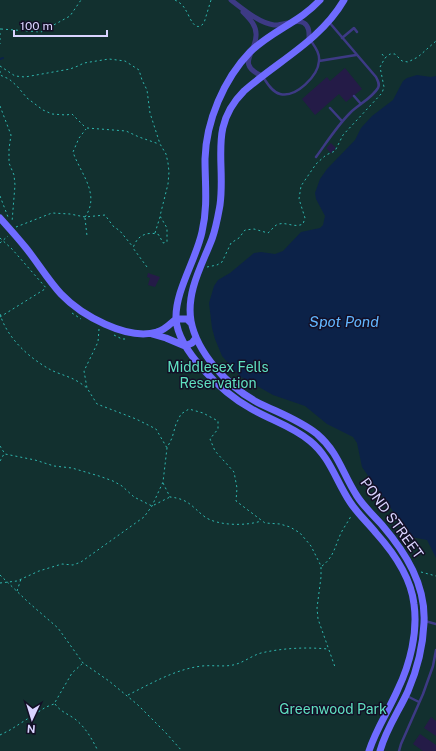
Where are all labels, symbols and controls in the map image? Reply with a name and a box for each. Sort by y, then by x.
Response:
scale bar [14,12,107,38]
text: 100 m [20,19,53,33]
water label: Spot Pond [309,313,379,330]
park label: Middlesex Fells Reservation [167,359,269,391]
street label: POND STREET [357,475,427,561]
north arrow [12,699,52,739]
park label: Greenwood Park [279,701,387,717]
text: N [27,723,36,735]

